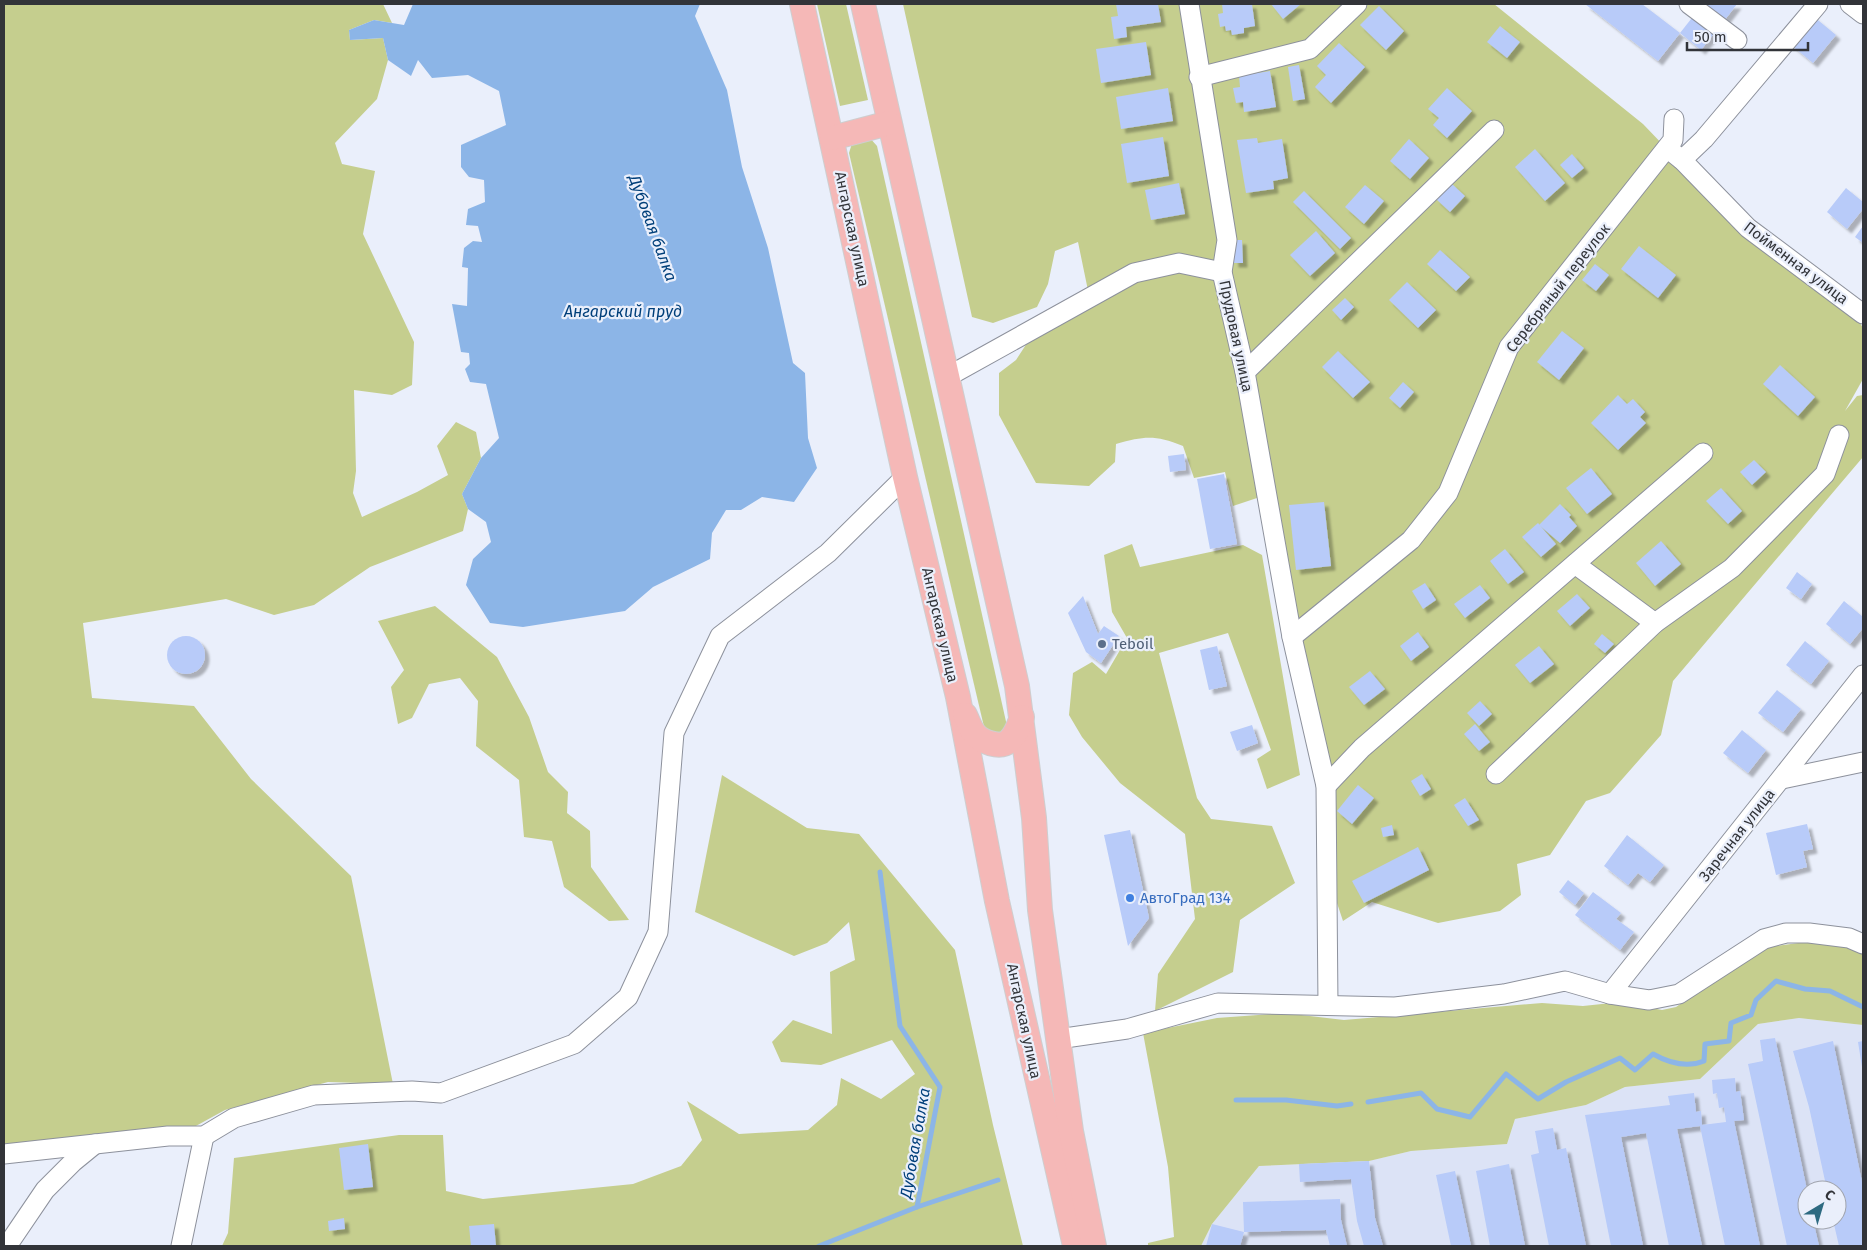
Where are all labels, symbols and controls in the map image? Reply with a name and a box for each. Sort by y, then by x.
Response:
scale bar [1687,20,1808,52]
text: 50 m [1694,28,1727,46]
street label: Ангарская улица [831,170,873,288]
water label: Дубовая балка [624,171,681,284]
street label: Пойменная улица [1740,218,1852,308]
street label: Серебряный переулок [1502,220,1614,356]
street label: Прудовая улица [1215,278,1257,394]
water label: Ангарский пруд [563,302,682,321]
street label: Ангарская улица [918,566,962,684]
place label: Teboil [1112,635,1154,653]
marker: Teboil [1096,638,1108,650]
street label: Заречная улица [1695,785,1779,885]
place label: АвтоГрад 134 [1140,889,1231,907]
marker: АвтоГрад 134 [1124,892,1136,904]
street label: Ангарская улица [1003,962,1045,1080]
water label: Дубовая балка [896,1086,934,1201]
north arrow [1797,1180,1847,1230]
text: С [1821,1186,1838,1204]

